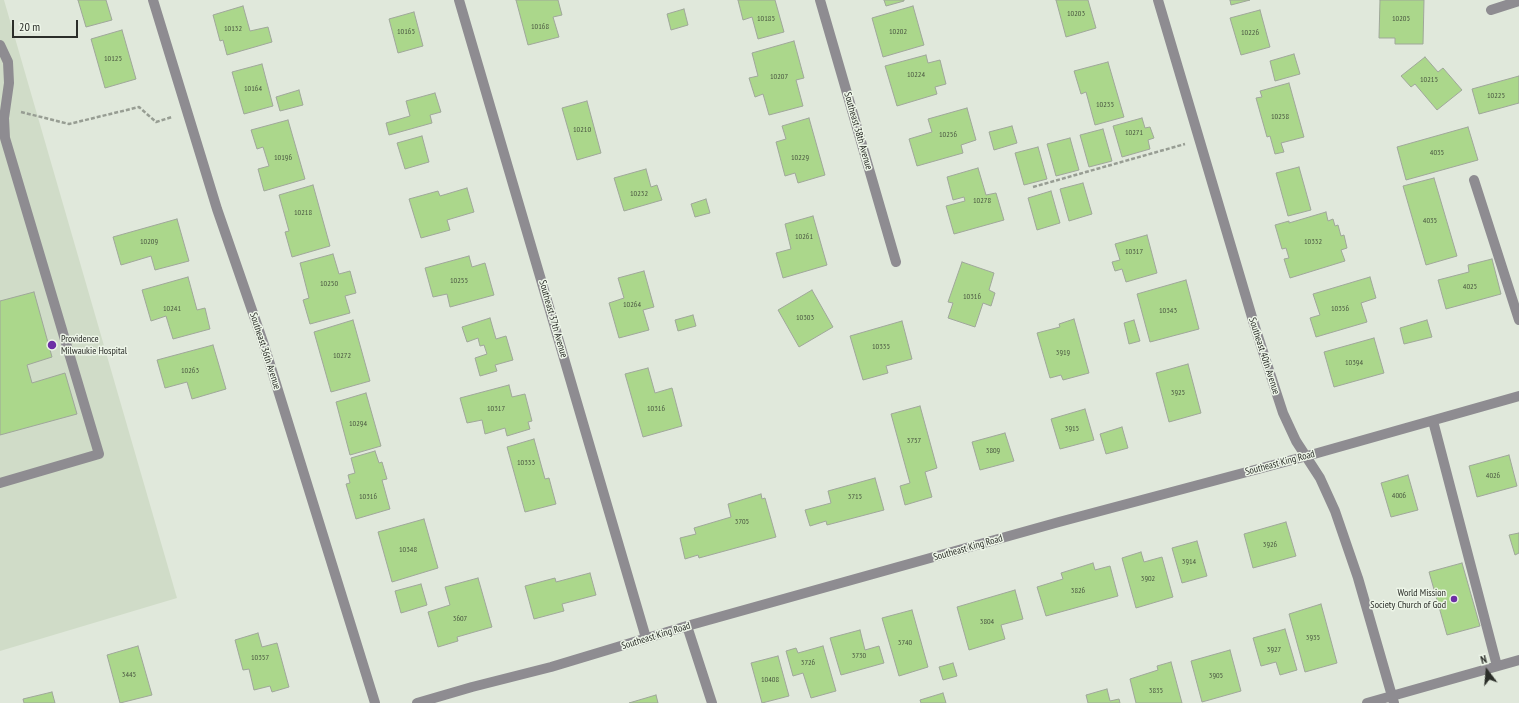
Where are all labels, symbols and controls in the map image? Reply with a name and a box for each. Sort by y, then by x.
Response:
house number: 10203 [1067,9,1085,19]
scale bar [14,12,80,38]
house number: 10185 [757,14,775,24]
house number: 10205 [1392,14,1410,24]
text: 20 m [19,19,40,34]
house number: 10168 [531,22,549,32]
house number: 10132 [224,24,242,34]
house number: 10165 [397,27,415,37]
house number: 10202 [889,27,907,37]
house number: 10226 [1241,28,1259,38]
house number: 10125 [104,54,122,64]
house number: 10224 [907,70,925,80]
house number: 10207 [770,72,788,82]
house number: 10215 [1420,75,1438,85]
house number: 10164 [244,84,262,94]
street label: Southeast 38th Avenue [841,91,875,171]
house number: 10225 [1487,91,1505,101]
house number: 10235 [1096,100,1114,110]
house number: 10258 [1271,112,1289,122]
house number: 10210 [573,125,591,135]
house number: 10271 [1125,128,1143,138]
house number: 10256 [939,130,957,140]
house number: 4035 [1430,148,1444,158]
house number: 10196 [274,153,292,163]
house number: 10229 [791,153,809,163]
house number: 10232 [630,189,648,199]
house number: 10278 [973,196,991,206]
house number: 10218 [294,208,312,218]
house number: 4035 [1423,216,1437,226]
house number: 10261 [795,232,813,242]
house number: 10209 [140,237,158,247]
house number: 10332 [1304,237,1322,247]
house number: 10317 [1125,247,1143,257]
house number: 10255 [450,276,468,286]
house number: 10250 [320,279,338,289]
street label: Southeast 37th Avenue [536,279,570,359]
house number: 4025 [1463,282,1477,292]
house number: 10316 [963,292,981,302]
house number: 10264 [623,300,641,310]
house number: 10241 [163,304,181,314]
house number: 10356 [1331,304,1349,314]
house number: 10343 [1159,306,1177,316]
street label: Southeast 36th Avenue [247,311,283,391]
house number: 10303 [796,313,814,323]
street label: Southeast 40th Avenue [1246,316,1282,396]
place label: Providence Milwaukie Hospital [61,333,127,356]
marker: Providence Milwaukie Hospital [46,339,58,351]
house number: 10335 [872,342,890,352]
house number: 3919 [1056,348,1070,358]
house number: 10272 [333,351,351,361]
house number: 10394 [1345,358,1363,368]
house number: 10263 [181,366,199,376]
house number: 3925 [1171,388,1185,398]
house number: 10317 [487,404,505,414]
house number: 10316 [647,404,665,414]
house number: 10294 [349,419,367,429]
house number: 3915 [1065,424,1079,434]
house number: 3757 [907,436,921,446]
house number: 3809 [986,446,1000,456]
street label: Southeast King Road [1244,448,1316,478]
house number: 10333 [517,458,535,468]
house number: 4026 [1486,471,1500,481]
house number: 4006 [1392,491,1406,501]
house number: 10316 [359,492,377,502]
house number: 3715 [848,492,862,502]
house number: 3705 [735,517,749,527]
street label: Southeast King Road [932,532,1004,564]
house number: 3926 [1263,540,1277,550]
house number: 10348 [399,545,417,555]
house number: 3914 [1182,557,1196,567]
house number: 3902 [1141,574,1155,584]
house number: 3826 [1071,586,1085,596]
place label: World Mission Society Church of God [1370,587,1446,610]
marker: World Mission Society Church of God [1449,594,1459,604]
house number: 3607 [453,614,467,624]
house number: 3804 [980,617,994,627]
street label: Southeast King Road [620,620,692,652]
house number: 3935 [1306,633,1320,643]
house number: 3740 [898,638,912,648]
house number: 3927 [1267,645,1281,655]
house number: 3730 [852,651,866,661]
north arrow [1467,651,1507,691]
text: N [1479,652,1488,667]
house number: 10357 [251,653,269,663]
house number: 3726 [801,658,815,668]
house number: 3445 [122,670,136,680]
house number: 3905 [1209,671,1223,681]
house number: 10408 [761,675,779,685]
house number: 3835 [1149,686,1163,696]

